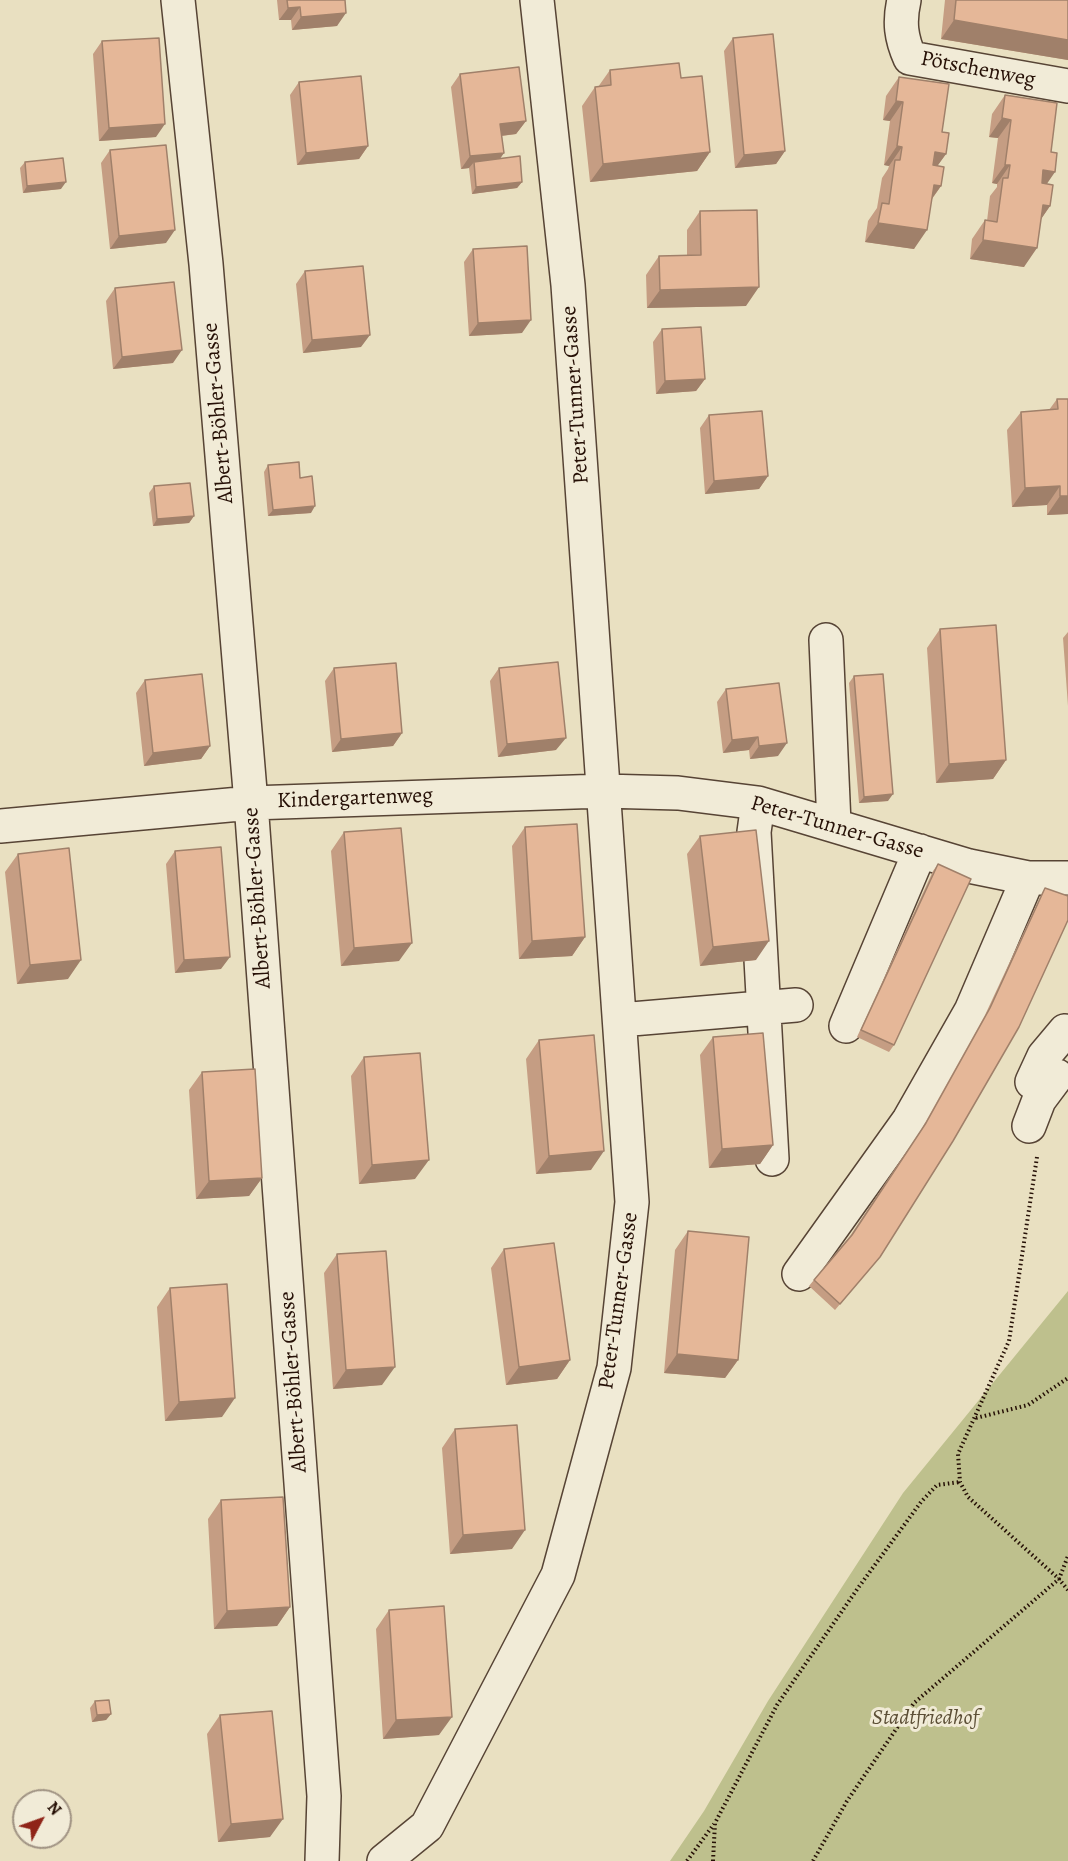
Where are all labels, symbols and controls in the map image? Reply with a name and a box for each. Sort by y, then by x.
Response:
street label: Pötschenweg [918,46,1038,94]
street label: Peter-Tunner-Gasse [557,305,595,485]
street label: Albert-Böhler-Gasse [198,321,240,505]
street label: Kindergartenweg [277,783,433,815]
street label: Peter-Tunner-Gasse [747,791,927,865]
street label: Albert-Böhler-Gasse [238,806,278,990]
street label: Peter-Tunner-Gasse [593,1211,645,1391]
street label: Albert-Böhler-Gasse [274,1290,314,1474]
park label: Stadtfriedhof [872,1706,978,1732]
north arrow [12,1789,72,1849]
text: N [42,1797,66,1820]

